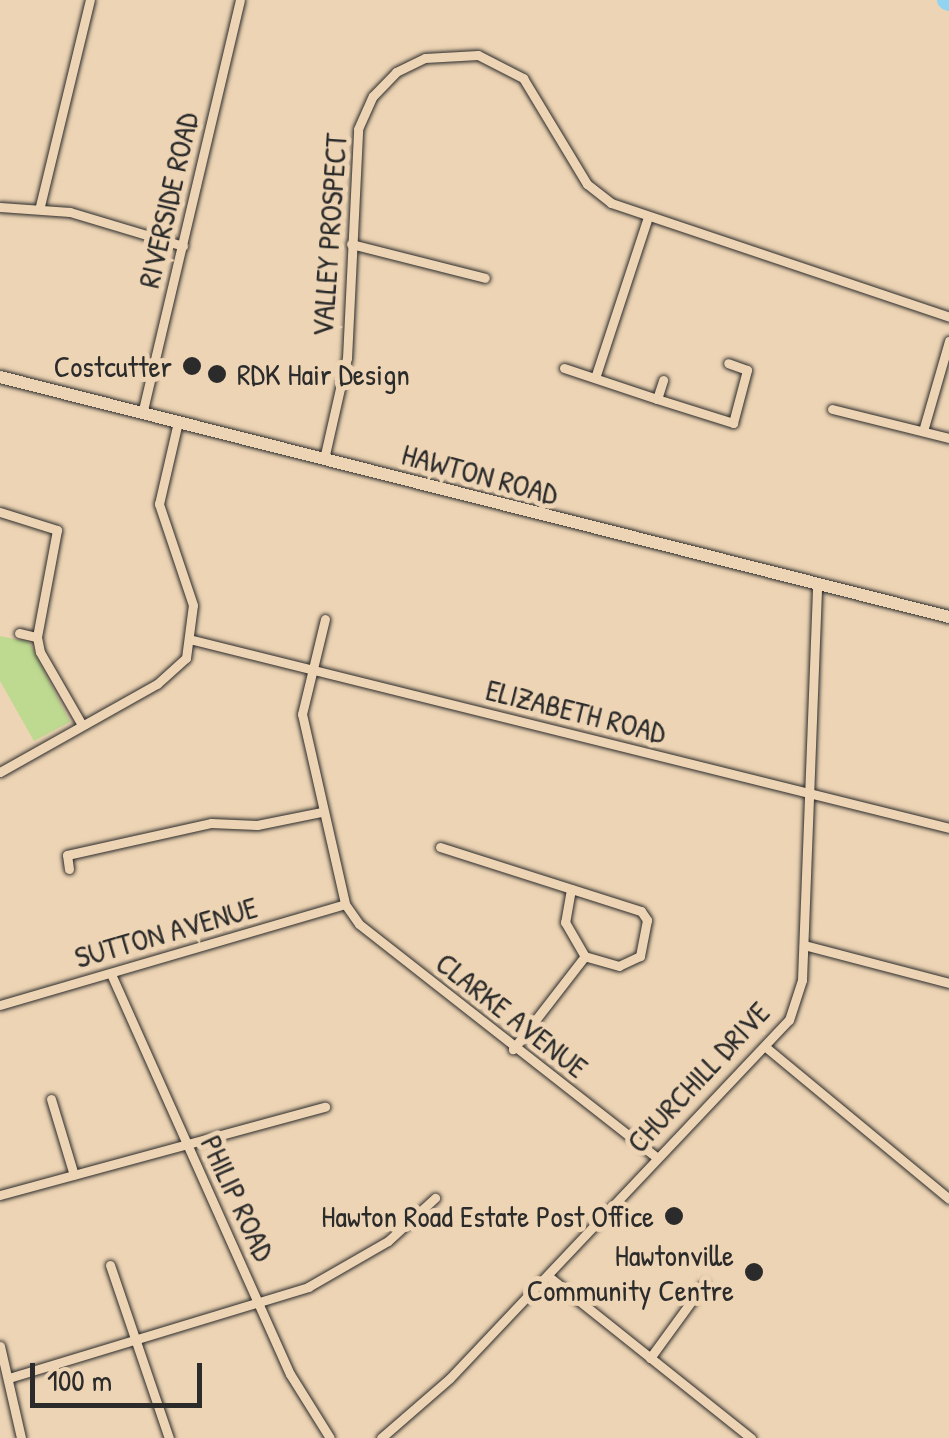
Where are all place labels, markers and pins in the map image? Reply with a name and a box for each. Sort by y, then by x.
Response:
place label: Costcutter [54,348,172,384]
marker: Costcutter [181,355,203,377]
place label: RDK Hair Design [237,356,410,392]
marker: RDK Hair Design [206,363,228,385]
place label: Hawton Road Estate Post Office [321,1198,654,1234]
marker: Hawton Road Estate Post Office [663,1205,685,1227]
place label: Hawtonville Community Centre [527,1237,734,1308]
marker: Hawtonville Community Centre [743,1261,765,1283]

